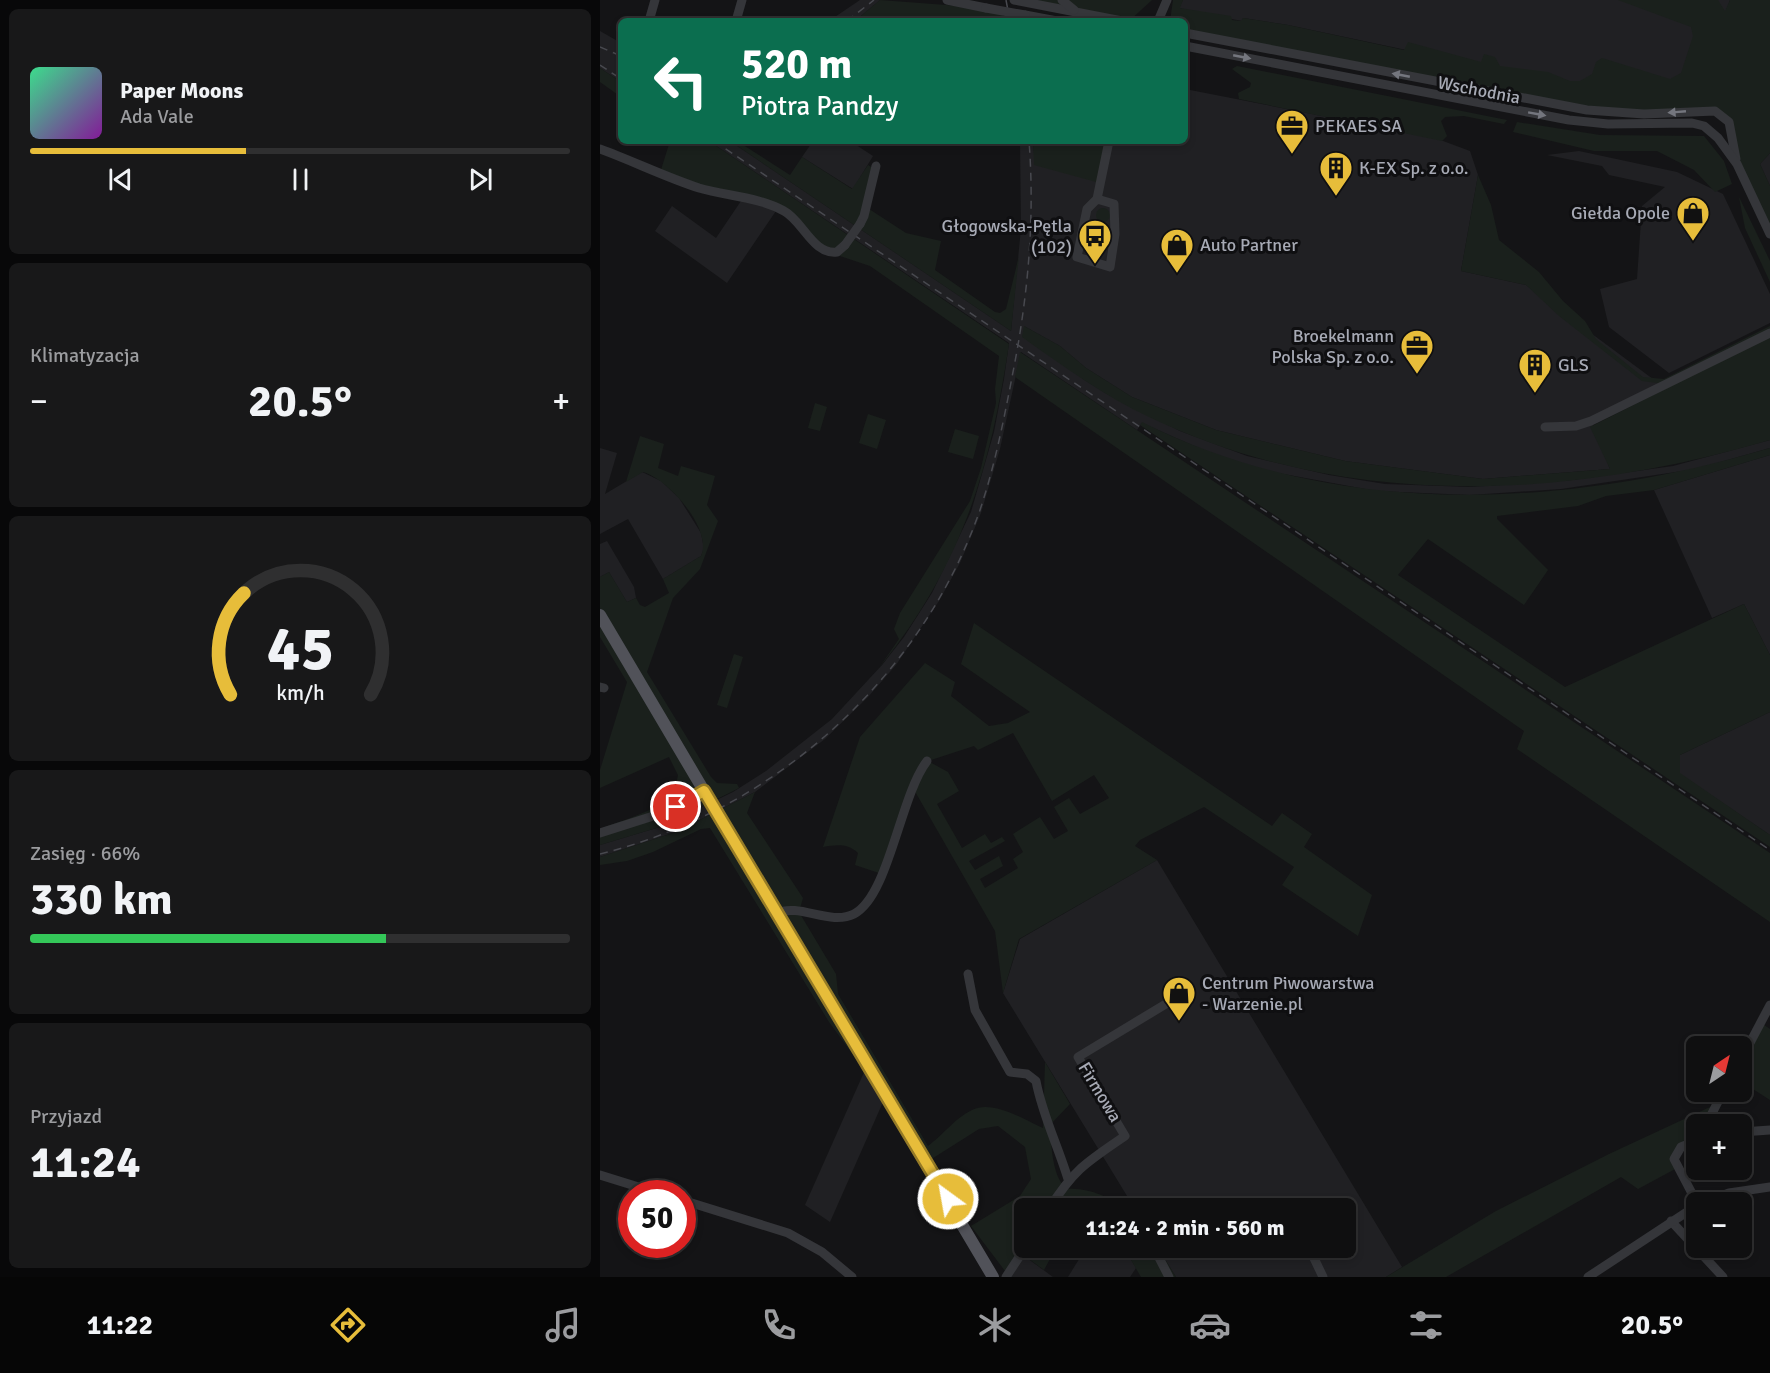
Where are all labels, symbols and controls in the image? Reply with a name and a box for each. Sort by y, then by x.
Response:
text: 520 m [741,39,852,90]
icon: left [642,42,720,120]
one-way arrow [1233,53,1252,62]
one-way arrow [1392,70,1411,79]
street label: Wschodnia [1436,71,1522,109]
text: Paper Moons [120,77,243,104]
text: Piotra Pandzy [741,90,898,123]
text: Ada Vale [120,104,194,129]
office icon: PEKAES SA [1274,108,1310,155]
one-way arrow [1667,108,1686,117]
one-way arrow [1528,110,1547,119]
place label: PEKAES SA [1315,115,1402,137]
building icon: K-EX Sp. z o.o. [1318,150,1354,197]
place label: K-EX Sp. z o.o. [1359,157,1469,179]
icon: previous [104,163,137,196]
icon: pause [284,163,317,196]
icon: next [464,163,497,196]
shop icon: Giełda Opole [1675,195,1711,242]
place label: Giełda Opole [1571,202,1670,224]
place label: Głogowska-Pętla (102) [942,215,1072,258]
bus stop icon: Głogowska-Pętla (102) [1077,218,1113,265]
shop icon: Auto Partner [1159,227,1195,274]
place label: Auto Partner [1200,234,1298,256]
place label: Broekelmann Polska Sp. z o.o. [1272,325,1394,368]
office icon: Broekelmann Polska Sp. z o.o. [1399,328,1435,375]
text: Klimatyzacja [30,343,140,368]
building icon: GLS [1517,347,1553,394]
place label: GLS [1558,354,1589,376]
text: 20.5° [248,374,352,429]
text: − [30,381,48,422]
text: + [552,381,570,422]
text: 45 [266,611,334,688]
text: km/h [276,681,324,707]
pin [650,781,701,832]
icon: arrive [659,790,692,823]
text: Zasięg · 66% [30,841,140,866]
text: 330 km [30,872,173,927]
place label: Centrum Piwowarstwa - Warzenie.pl [1202,972,1374,1015]
shop icon: Centrum Piwowarstwa - Warzenie.pl [1161,975,1197,1022]
north arrow [1686,1036,1752,1102]
map controls [1686,1036,1752,1258]
street label: Firmowa [1073,1058,1127,1126]
text: Przyjazd [30,1104,102,1129]
button: + [1686,1114,1752,1180]
text: 11:24 [30,1135,140,1190]
position arrow [916,1167,980,1231]
speed limit sign: 50 [618,1180,696,1258]
button: − [1686,1192,1752,1258]
text: 11:24 · 2 min · 560 m [1085,1214,1285,1241]
icon: directions [327,1304,369,1346]
icon: music [542,1304,584,1346]
icon: phone [758,1304,800,1346]
icon: climate [974,1304,1016,1346]
icon: car [1189,1304,1231,1346]
icon: filters [1405,1304,1447,1346]
text: 11:22 [87,1309,153,1342]
text: 20.5° [1621,1309,1683,1342]

